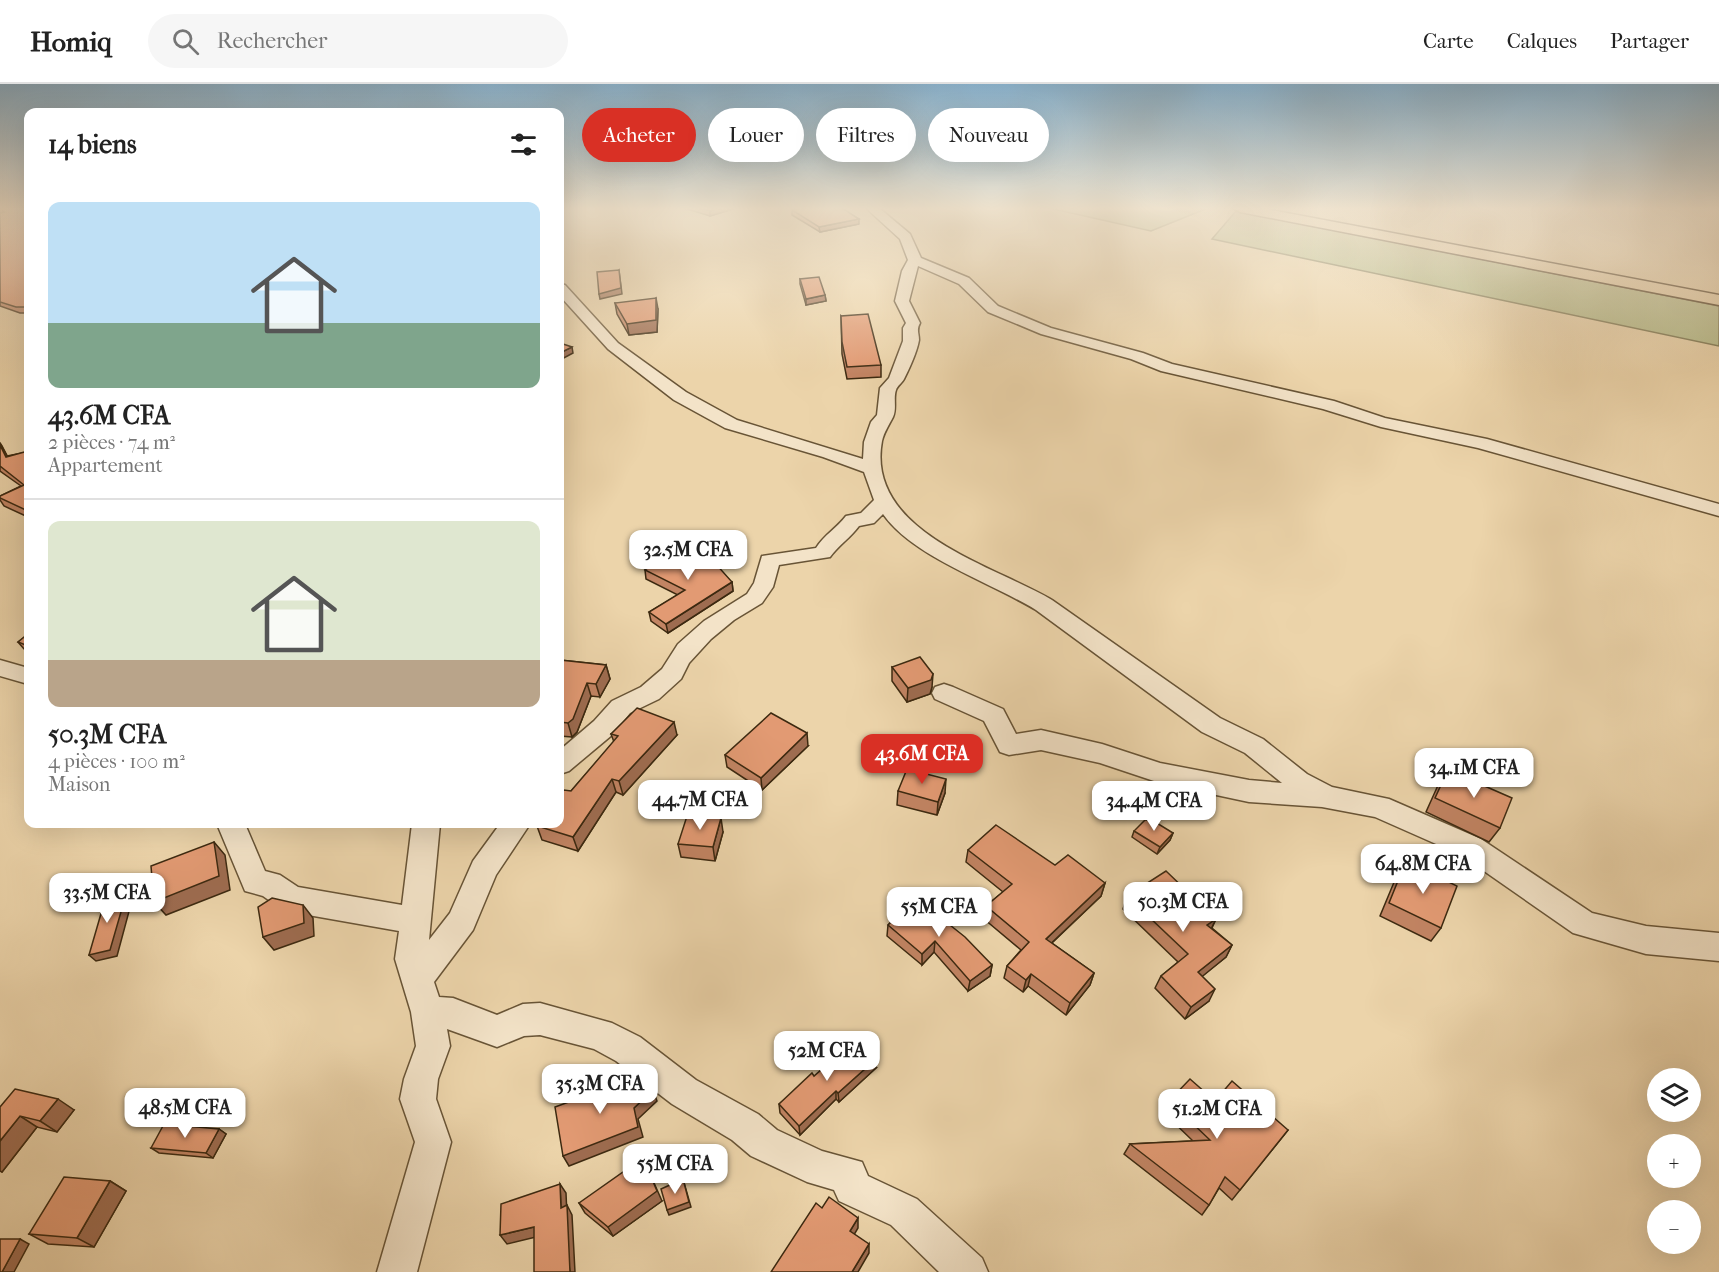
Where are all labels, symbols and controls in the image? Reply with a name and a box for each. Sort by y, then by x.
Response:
search box [148,14,568,68]
text: Homiq [30,25,112,58]
icon: search [169,25,202,58]
text: Rechercher [217,28,327,54]
text: Carte [1423,29,1474,53]
text: Calques [1507,29,1577,53]
text: Partager [1610,29,1689,53]
chip: Acheter [582,108,696,162]
chip: Louer [708,108,804,162]
chip: Filtres [816,108,916,162]
chip: Nouveau [928,108,1049,162]
icon: filters [507,128,540,161]
text: 14 biens [48,129,137,160]
icon: home [240,241,348,349]
text: 43.6M CFA [48,400,170,431]
text: 2 pièces · 74 m² [48,431,175,454]
text: Appartement [48,454,163,477]
pin: 32.5M CFA [619,530,757,581]
text: 32.5M CFA [643,538,733,561]
icon: home [240,560,348,668]
text: 50.3M CFA [48,719,166,750]
pin: 43.6M CFA [853,734,991,785]
text: 43.6M CFA [875,742,969,765]
pin: 34.1M CFA [1405,748,1543,799]
text: 4 pièces · 100 m² [48,750,185,773]
text: 34.1M CFA [1429,756,1519,779]
text: Maison [48,773,110,796]
pin: 44.7M CFA [631,780,769,831]
pin: 34.4M CFA [1085,781,1223,832]
text: 44.7M CFA [652,788,748,811]
text: 34.4M CFA [1106,789,1202,812]
pin: 64.8M CFA [1354,844,1492,895]
text: 64.8M CFA [1375,852,1471,875]
pin: 33.5M CFA [38,873,176,924]
text: 33.5M CFA [63,881,151,904]
pin: 50.3M CFA [1114,882,1252,933]
pin: 55M CFA [884,887,994,938]
text: 50.3M CFA [1137,890,1229,913]
text: 55M CFA [901,895,977,918]
pin: 52M CFA [772,1031,882,1082]
text: 52M CFA [788,1039,866,1062]
pin: 35.3M CFA [531,1064,669,1115]
map controls [1647,1068,1701,1254]
button: layers [1647,1068,1701,1122]
text: 35.3M CFA [556,1072,644,1095]
pin: 48.5M CFA [116,1088,254,1139]
pin: 51.2M CFA [1148,1089,1286,1140]
text: 48.5M CFA [139,1096,231,1119]
text: 51.2M CFA [1172,1097,1262,1120]
button: + [1647,1134,1701,1188]
pin: 55M CFA [620,1144,730,1195]
text: 55M CFA [637,1152,713,1175]
button: − [1647,1200,1701,1254]

